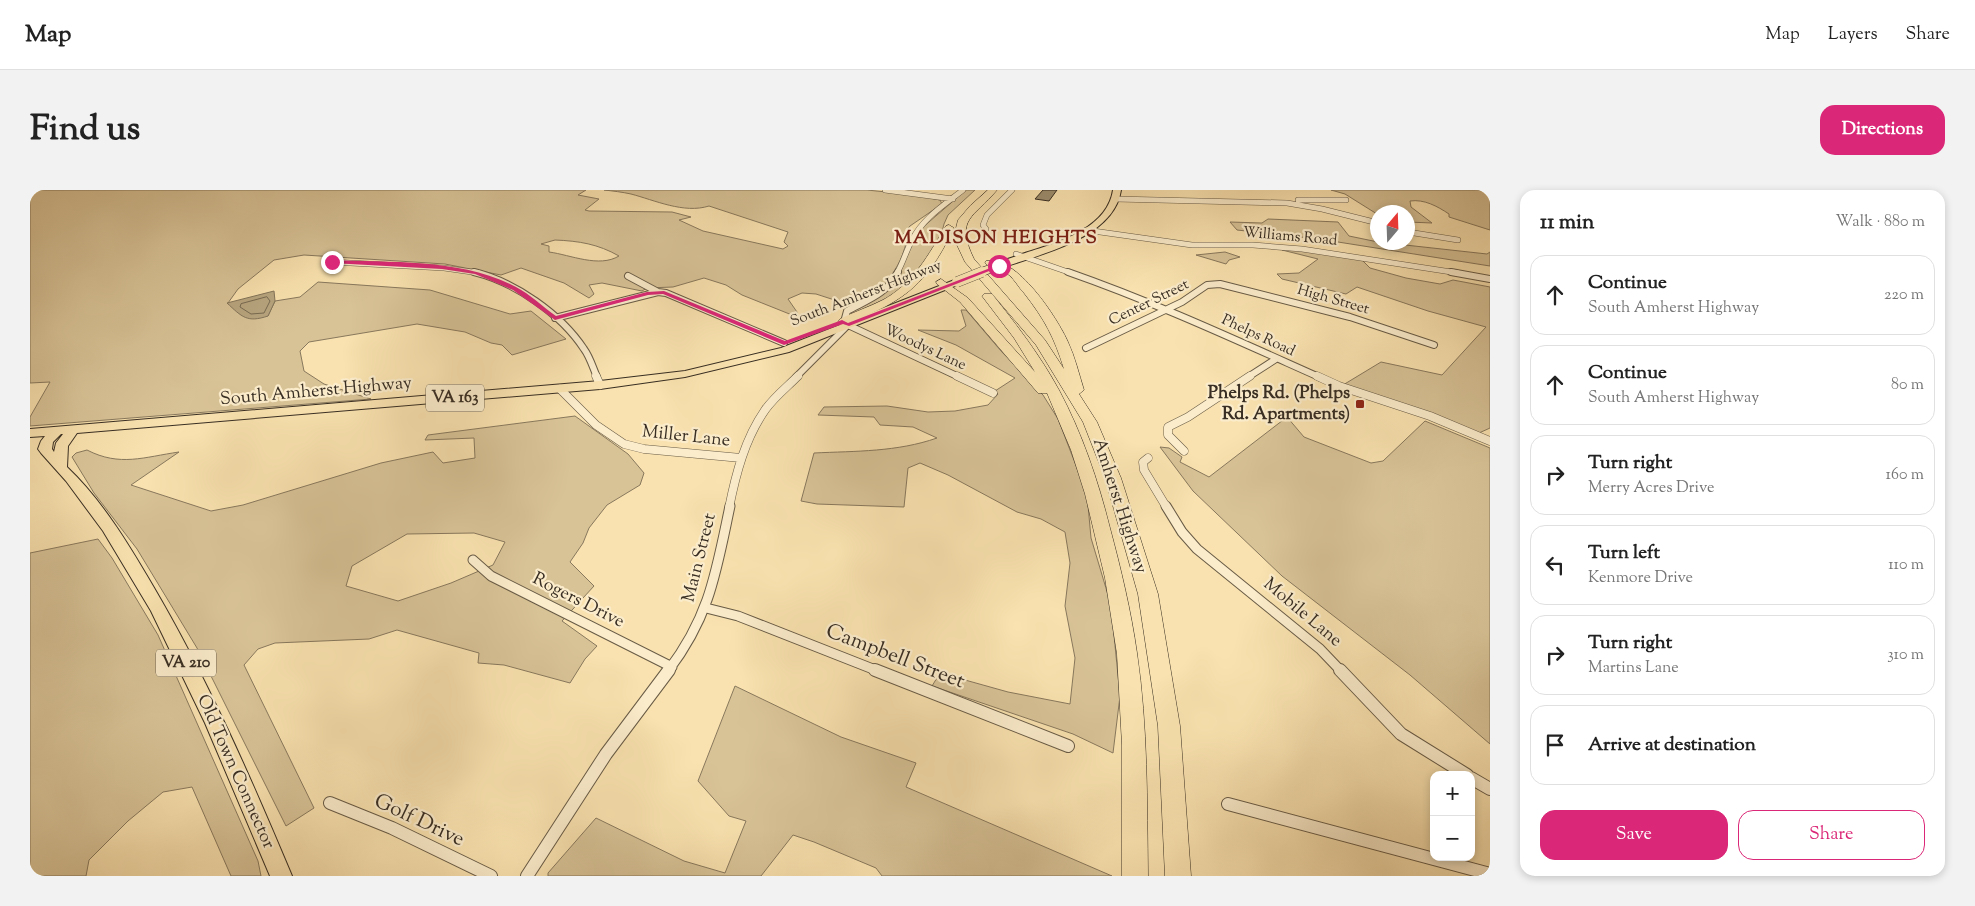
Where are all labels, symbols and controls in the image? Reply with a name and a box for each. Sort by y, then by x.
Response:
text: Map [25,18,71,52]
text: Map [1765,22,1800,48]
text: Layers [1828,22,1878,48]
text: Share [1906,22,1950,48]
text: Find us [30,105,140,156]
button: Directions [1820,105,1945,155]
north arrow [1370,205,1415,250]
text: 11 min [1540,208,1595,238]
text: Walk · 880 m [1835,211,1925,234]
street label: Williams Road [1242,222,1339,252]
district label: MADISON HEIGHTS [894,225,1098,252]
route end [321,251,344,274]
street label: South Amherst Highway [787,255,945,333]
route start [988,255,1011,278]
text: Continue [1588,270,1667,297]
street label: Center Street [1105,274,1193,332]
street label: High Street [1294,280,1372,320]
icon: ahead [1541,281,1569,309]
text: 220 m [1884,284,1924,307]
text: South Amherst Highway [1588,297,1759,320]
street label: Phelps Road [1218,310,1299,362]
street label: Woodys Lane [881,320,969,376]
text: Continue [1588,360,1667,387]
street label: South Amherst Highway [219,371,413,413]
icon: ahead [1541,371,1569,399]
text: 80 m [1891,374,1924,397]
place label: Phelps Rd. (Phelps Rd. Apartments) [1208,381,1350,428]
road number: VA 163 [426,384,484,412]
text: South Amherst Highway [1588,387,1759,410]
marker: Phelps Rd. (Phelps Rd. Apartments) [1354,398,1366,410]
street label: Miller Lane [641,419,731,455]
street label: Amherst Highway [1085,435,1153,577]
text: Turn right [1588,450,1672,477]
icon: right [1541,461,1569,489]
text: 160 m [1886,464,1924,487]
text: Merry Acres Drive [1588,477,1714,500]
street label: Main Street [676,511,724,605]
text: Turn left [1588,540,1660,567]
icon: left [1541,551,1569,579]
text: 110 m [1888,554,1924,577]
street label: Rogers Drive [527,567,629,635]
text: Kenmore Drive [1588,567,1693,590]
street label: Mobile Lane [1257,572,1347,654]
street label: Campbell Street [821,617,969,697]
text: Turn right [1588,630,1672,657]
icon: right [1541,641,1569,669]
text: 310 m [1887,644,1924,667]
road number: VA 210 [156,649,216,676]
text: Martins Lane [1588,657,1679,680]
street label: Old Town Connector [189,691,281,854]
icon: arrive [1541,731,1569,759]
text: Arrive at destination [1588,732,1756,759]
map controls [1430,771,1475,861]
button: + [1430,771,1475,816]
street label: Golf Drive [369,787,469,855]
button: Save [1540,810,1728,860]
button: Share [1738,810,1925,860]
button: − [1430,816,1475,861]

